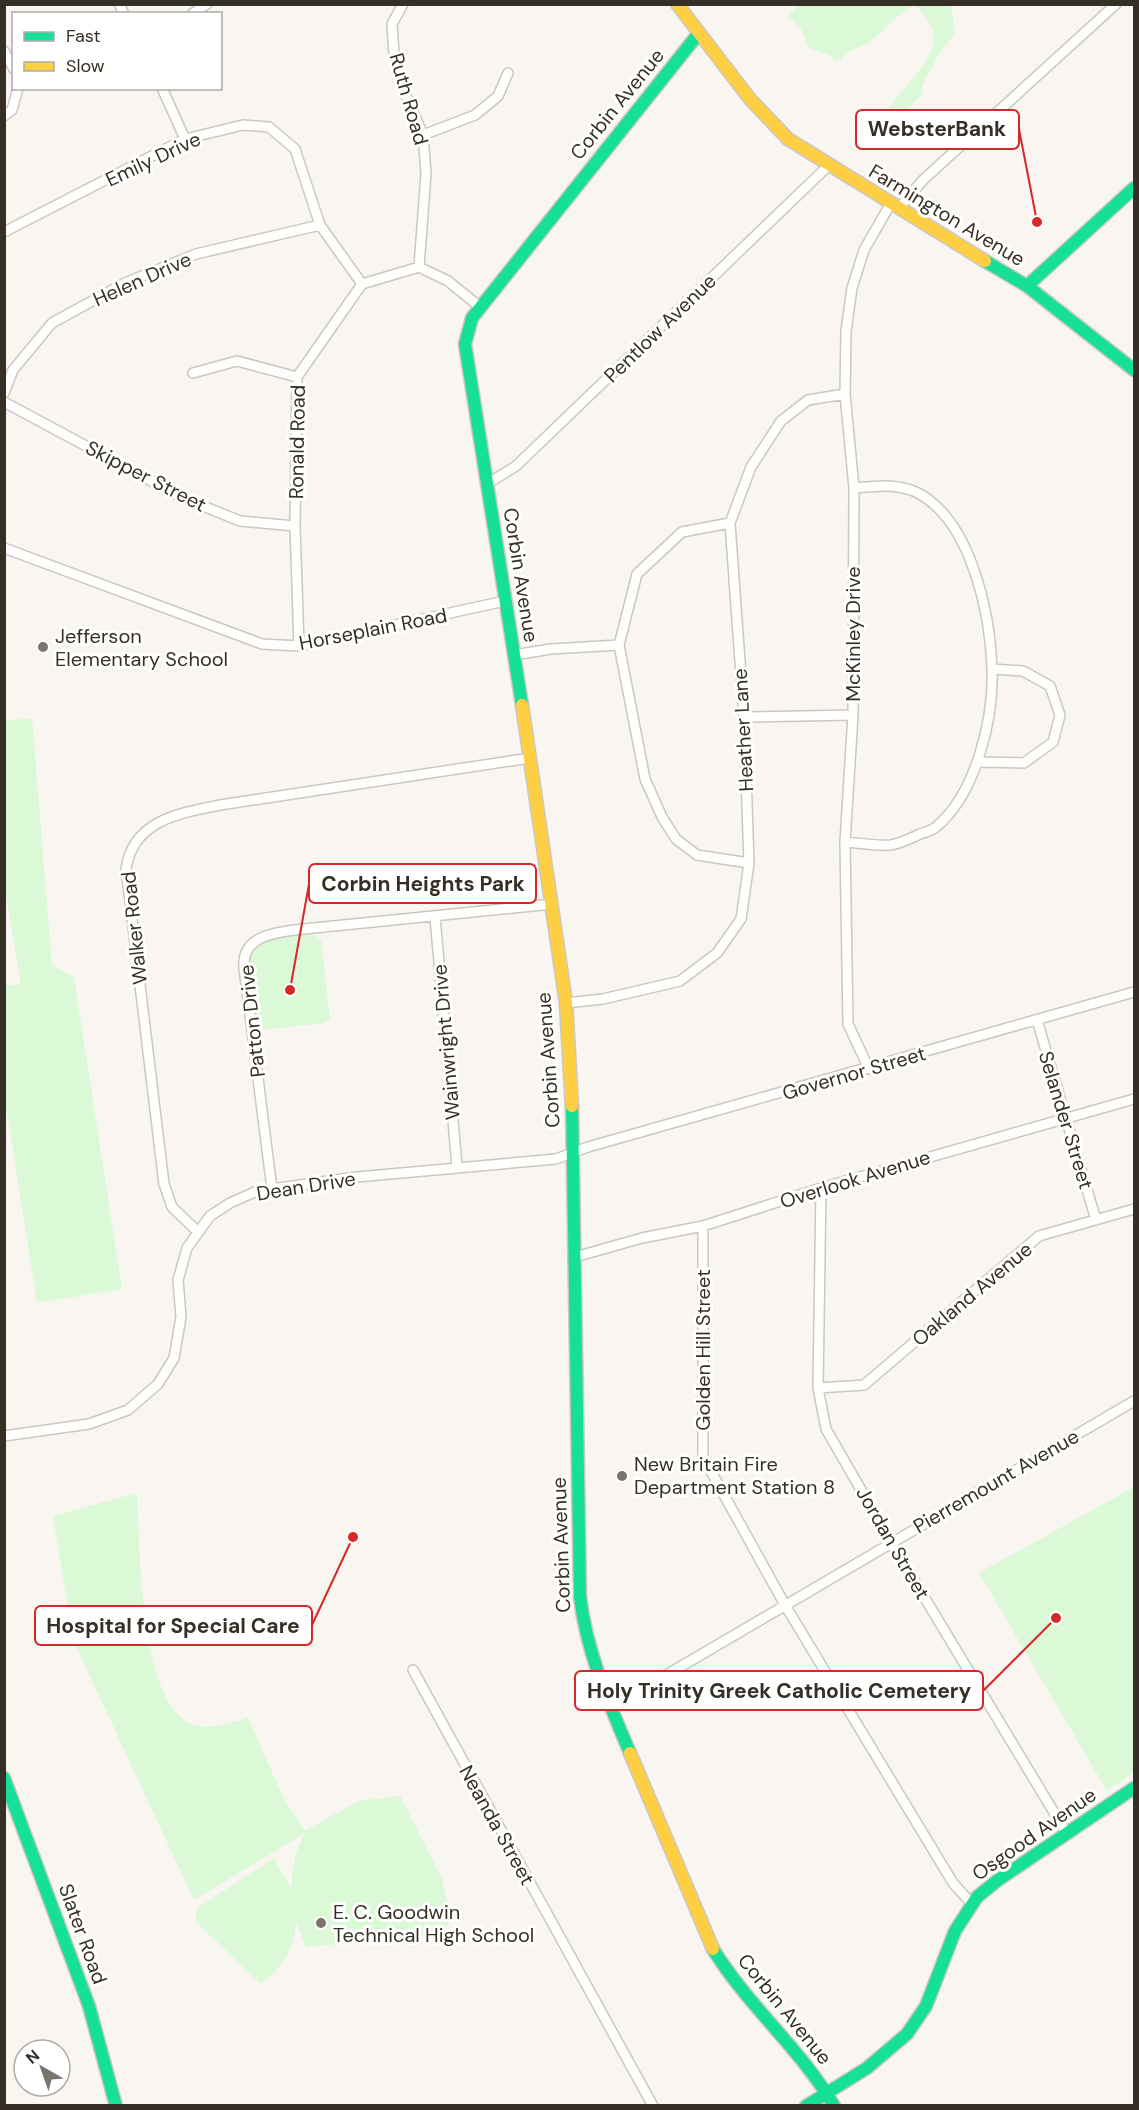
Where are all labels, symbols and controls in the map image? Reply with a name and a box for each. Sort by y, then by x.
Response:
legend [12,12,222,90]
text: Fast [66,24,101,48]
street label: Corbin Avenue [564,43,670,165]
street label: Ruth Road [383,50,435,148]
text: Slow [66,54,105,78]
callout: WebsterBank [856,110,1019,149]
text: WebsterBank [868,115,1006,143]
street label: Emily Drive [101,126,205,192]
street label: Farmington Avenue [864,158,1030,272]
street label: Helen Drive [89,246,195,312]
street label: Pentlow Avenue [598,268,722,388]
street label: Ronald Road [283,385,311,499]
street label: Skipper Street [81,434,211,518]
street label: Corbin Avenue [498,506,544,644]
street label: McKinley Drive [840,566,866,702]
street label: Horseplain Road [297,602,449,656]
place label: Jefferson Elementary School [55,623,228,672]
marker: Jefferson Elementary School [36,640,50,654]
street label: Heather Lane [727,668,759,792]
callout: Corbin Heights Park [309,864,536,903]
street label: Walker Road [115,870,153,986]
text: Corbin Heights Park [321,870,525,898]
street label: Patton Drive [233,963,271,1079]
street label: Wainwright Drive [426,963,466,1121]
street label: Corbin Avenue [530,991,566,1129]
street label: Governor Street [779,1040,929,1106]
street label: Selander Street [1033,1048,1099,1192]
street label: Overlook Avenue [777,1144,933,1214]
street label: Dean Drive [254,1165,358,1207]
street label: Oakland Avenue [907,1236,1037,1352]
street label: Golden Hill Street [690,1269,716,1431]
street label: Pierremount Avenue [908,1423,1084,1539]
place label: New Britain Fire Department Station 8 [634,1451,835,1500]
marker: New Britain Fire Department Station 8 [615,1469,629,1483]
street label: Corbin Avenue [546,1477,576,1613]
street label: Jordan Street [850,1482,936,1604]
callout: Hospital for Special Care [35,1606,312,1645]
text: Hospital for Special Care [46,1612,300,1640]
callout: Holy Trinity Greek Catholic Cemetery [575,1671,983,1710]
text: Holy Trinity Greek Catholic Cemetery [587,1677,971,1705]
street label: Neanda Street [453,1761,541,1890]
street label: Osgood Avenue [967,1782,1101,1886]
street label: Slater Road [53,1880,113,1988]
place label: E. C. Goodwin Technical High School [333,1899,534,1948]
marker: E. C. Goodwin Technical High School [314,1916,328,1930]
street label: Corbin Avenue [732,1948,838,2070]
north arrow [12,2038,72,2098]
text: N [21,2045,44,2069]

